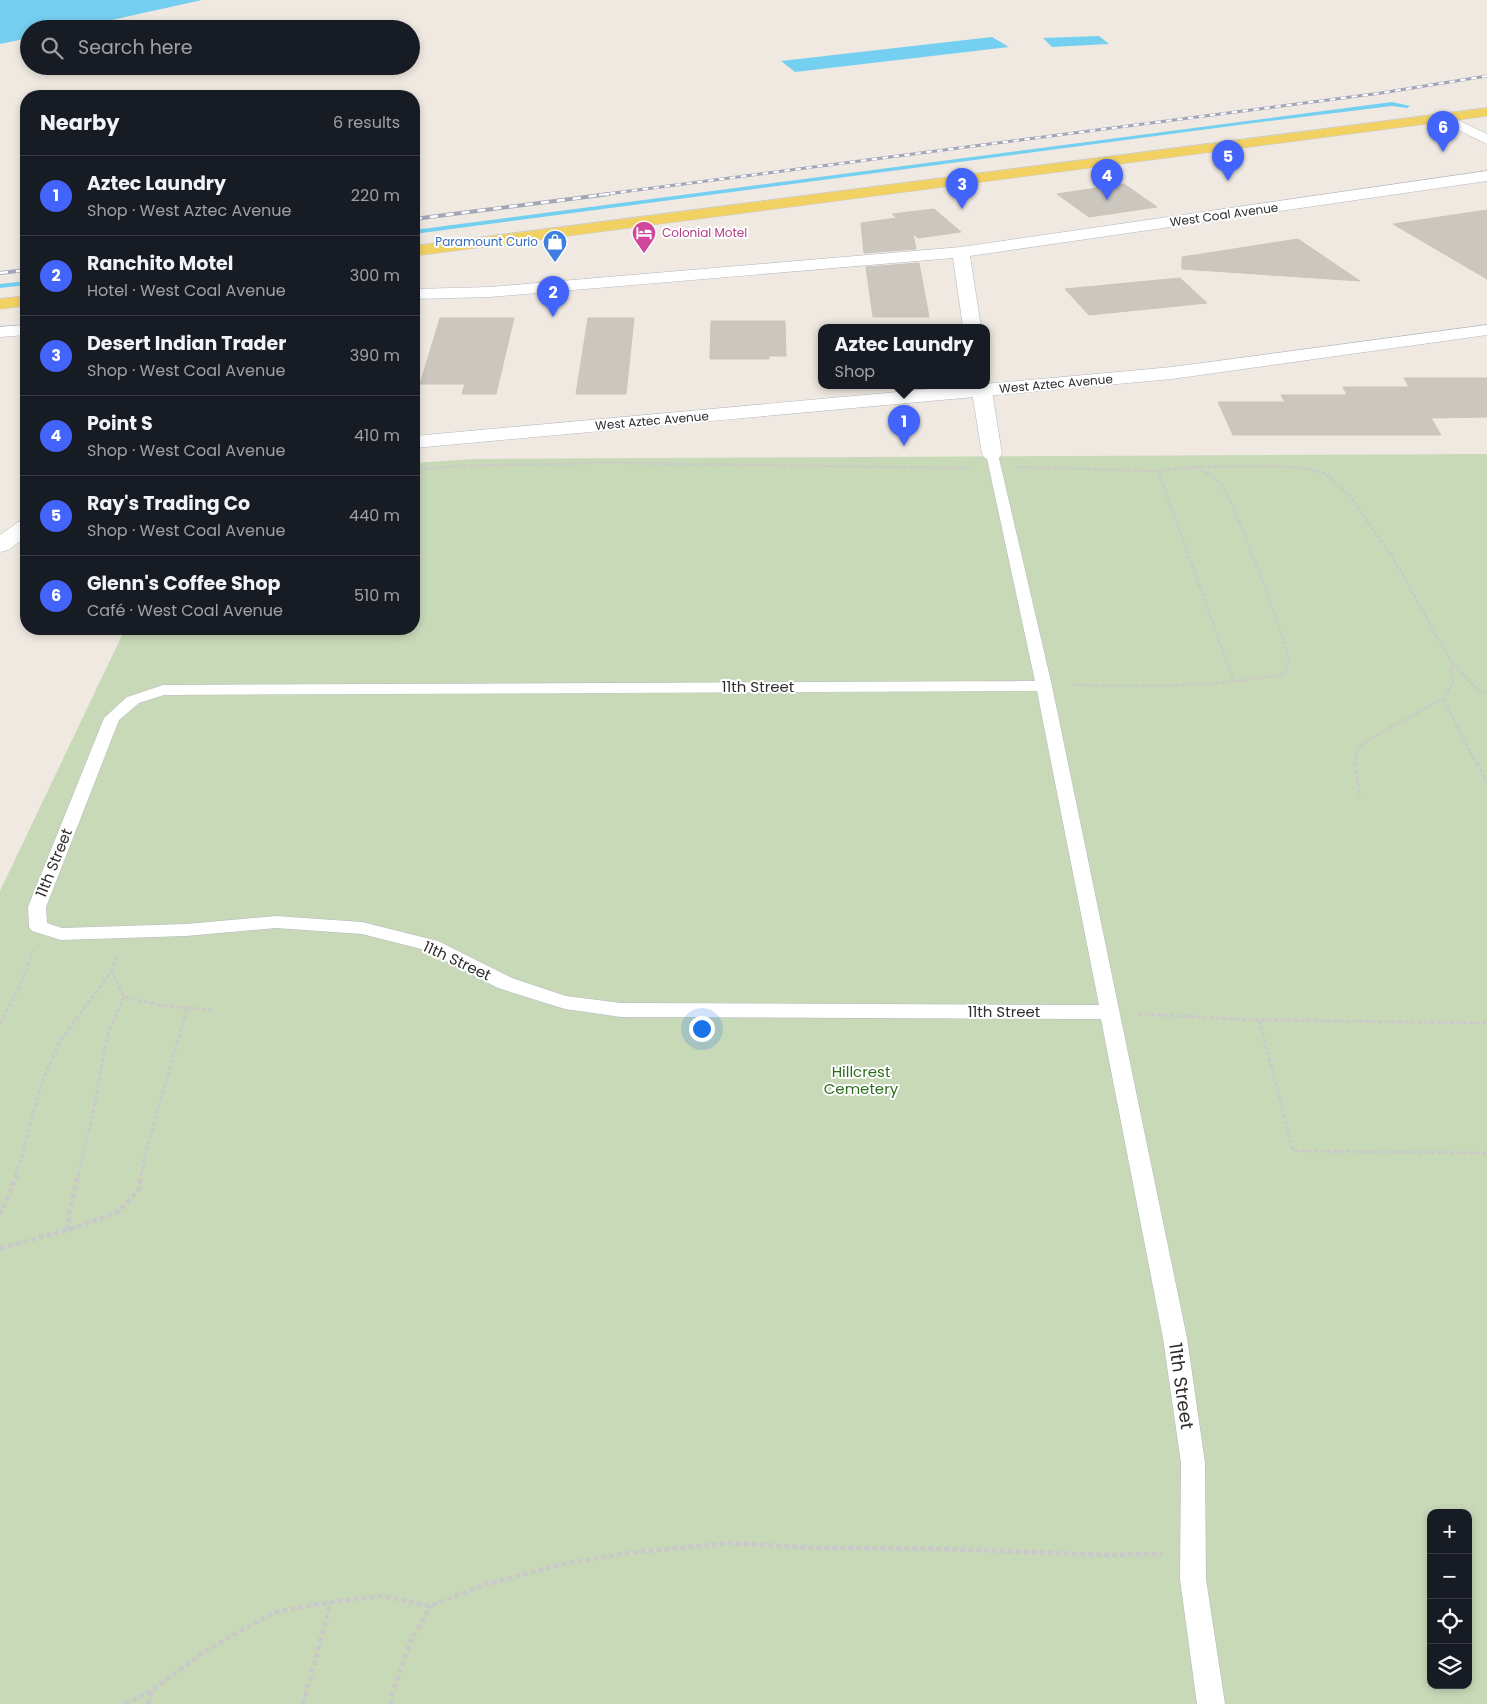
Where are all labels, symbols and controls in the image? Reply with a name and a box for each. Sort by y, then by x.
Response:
search box [20,20,420,75]
icon: search [38,34,66,62]
text: Search here [78,34,192,61]
text: Nearby [40,108,120,137]
text: 6 results [333,111,400,134]
pin: 6 [1427,111,1459,152]
pin: 5 [1212,140,1244,181]
pin: 4 [1091,159,1123,200]
pin: 3 [946,168,978,209]
text: Aztec Laundry [87,170,226,197]
text: 1 [53,184,59,207]
text: 220 m [351,184,400,207]
street label: West Coal Avenue [1169,198,1279,231]
text: Shop · West Aztec Avenue [87,199,291,222]
hotel icon: Colonial Motel [631,220,657,254]
place label: Colonial Motel [662,224,747,241]
shop icon: Paramount Curio [542,229,568,263]
place label: Paramount Curio [435,233,538,250]
text: Ranchito Motel [87,250,233,277]
text: 2 [51,264,61,287]
text: 300 m [350,264,400,287]
pin: 2 [537,276,569,317]
text: Hotel · West Coal Avenue [87,279,286,302]
popup [818,324,990,389]
text: Desert Indian Trader [87,330,286,357]
text: Aztec Laundry [835,331,974,358]
text: 3 [51,344,61,367]
text: 390 m [350,344,400,367]
text: Shop · West Coal Avenue [87,359,285,382]
text: Shop [835,360,875,383]
street label: West Aztec Avenue [998,370,1113,397]
pin: 1 [888,405,920,446]
street label: West Aztec Avenue [594,407,709,434]
text: Point S [87,410,153,437]
text: 4 [51,424,61,447]
text: 410 m [354,424,400,447]
text: Shop · West Coal Avenue [87,439,285,462]
text: Ray's Trading Co [87,490,250,517]
text: 5 [51,504,61,527]
text: 440 m [349,504,400,527]
text: Shop · West Coal Avenue [87,519,285,542]
text: Glenn's Coffee Shop [87,570,280,597]
text: 6 [51,584,61,607]
text: 510 m [354,584,400,607]
text: Café · West Coal Avenue [87,599,283,622]
street label: 11th Street [722,676,794,697]
street label: 11th Street [30,825,77,900]
street label: 11th Street [420,936,495,985]
street label: 11th Street [968,1001,1040,1022]
your location [689,1016,715,1042]
park label: Hillcrest Cemetery [824,1061,899,1099]
street label: 11th Street [1163,1341,1200,1431]
map controls [1427,1509,1472,1689]
button: + [1427,1509,1472,1554]
button: − [1427,1554,1472,1599]
button: locate [1427,1599,1472,1644]
button: layers [1427,1644,1472,1689]

